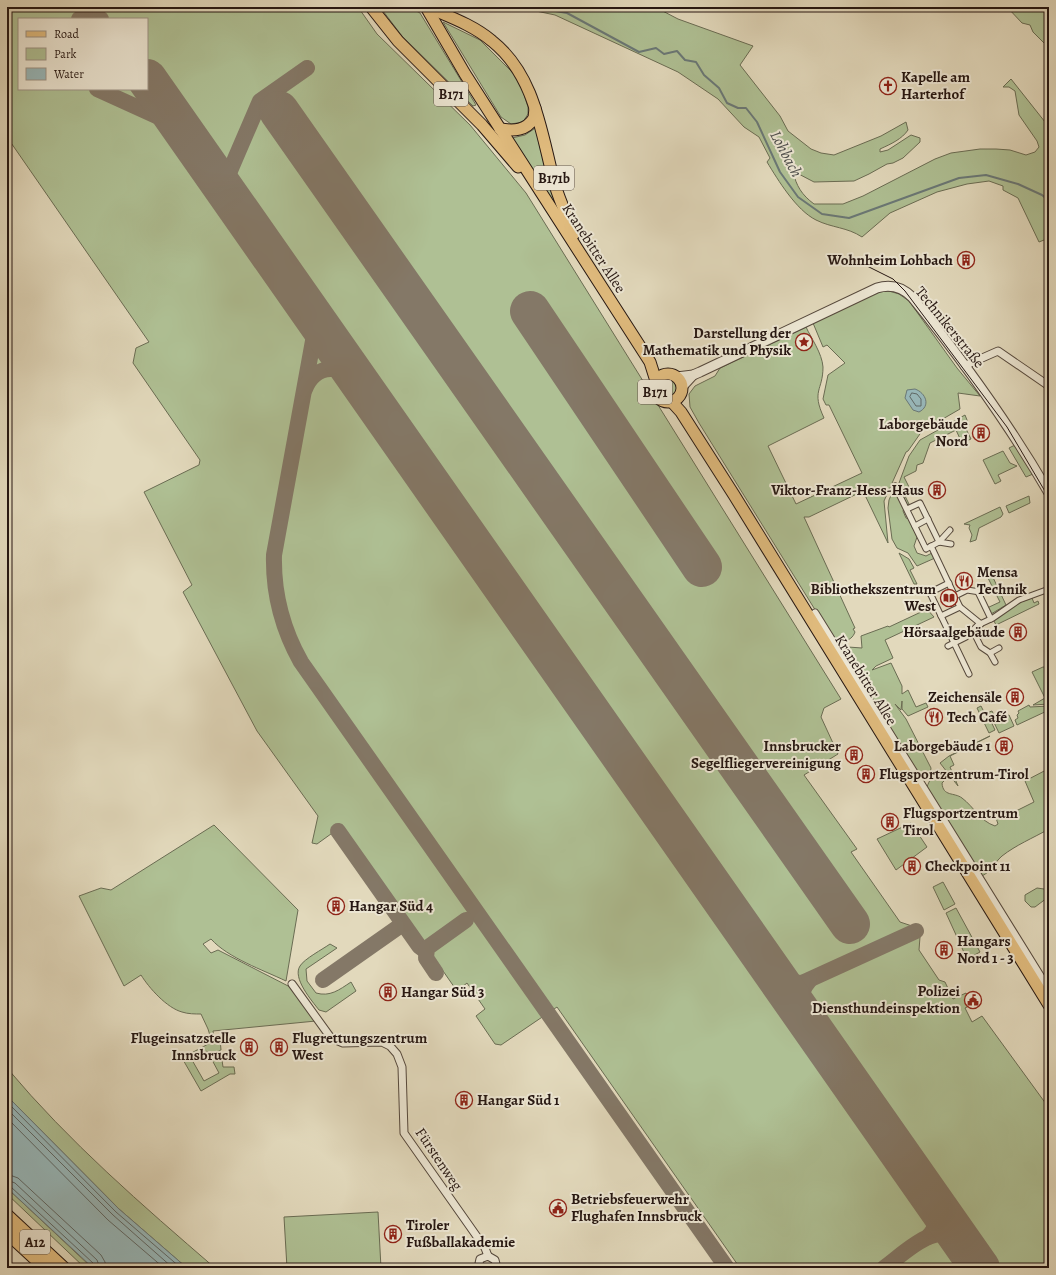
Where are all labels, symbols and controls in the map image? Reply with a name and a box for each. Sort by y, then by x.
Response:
legend [18,18,148,90]
text: Road [54,26,80,42]
text: Park [54,46,77,62]
text: Water [53,66,84,82]
place label: Kapelle am Harterhof [901,67,971,104]
church icon: Kapelle am Harterhof [878,76,898,96]
road number: B171 [434,82,468,106]
water label: Lohbach [765,127,808,181]
road number: B171b [534,166,574,190]
street label: Kranebitter Allee [557,199,631,297]
place label: Wohnheim Lohbach [826,250,953,270]
building icon: Wohnheim Lohbach [956,250,976,270]
street label: Technikerstraße [911,282,989,372]
place label: Darstellung der Mathematik und Physik [643,323,791,360]
place icon: Darstellung der Mathematik und Physik [794,332,814,352]
road number: B171 [638,380,672,404]
place label: Laborgebäude Nord [879,414,969,451]
building icon: Laborgebäude Nord [971,423,991,443]
place label: Viktor-Franz-Hess-Haus [770,480,924,500]
building icon: Viktor-Franz-Hess-Haus [927,480,947,500]
place label: Mensa Technik [977,562,1027,599]
restaurant icon: Mensa Technik [954,571,974,591]
place label: Bibliothekszentrum West [811,579,936,616]
library icon: Bibliothekszentrum West [939,588,959,608]
place label: Hörsaalgebäude [903,622,1005,642]
building icon: Hörsaalgebäude [1008,622,1028,642]
street label: Kranebitter Allee [830,631,902,729]
place label: Zeichensäle [928,687,1002,707]
building icon: Zeichensäle [1005,687,1025,707]
restaurant icon: Tech Café [924,707,944,727]
place label: Tech Café [947,707,1007,727]
place label: Innsbrucker Segelfliegervereinigung [691,736,841,773]
place label: Laborgebäude 1 [894,736,992,756]
building icon: Laborgebäude 1 [994,736,1014,756]
building icon: Innsbrucker Segelfliegervereinigung [844,745,864,765]
building icon: Flugsportzentrum-Tirol [856,764,876,784]
place label: Flugsportzentrum-Tirol [879,764,1029,784]
place label: Flugsportzentrum Tirol [903,803,1019,840]
building icon: Flugsportzentrum Tirol [880,812,900,832]
building icon: Checkpoint 11 [902,856,922,876]
place label: Checkpoint 11 [925,856,1011,876]
building icon: Hangar Süd 4 [326,896,346,916]
place label: Hangar Süd 4 [349,896,433,916]
place label: Hangars Nord 1 - 3 [957,931,1014,968]
building icon: Hangars Nord 1 - 3 [934,940,954,960]
place label: Polizei Diensthundeinspektion [812,981,961,1018]
building icon: Hangar Süd 3 [378,982,398,1002]
place label: Hangar Süd 3 [401,982,485,1002]
public building icon: Polizei Diensthundeinspektion [963,990,983,1010]
place label: Flugeinsatzstelle Innsbruck [130,1028,236,1065]
place label: Flugrettungszentrum West [291,1028,428,1065]
building icon: Flugeinsatzstelle Innsbruck [239,1037,259,1057]
building icon: Flugrettungszentrum West [269,1037,289,1057]
building icon: Hangar Süd 1 [454,1090,474,1110]
place label: Hangar Süd 1 [477,1090,560,1110]
street label: Fürstenweg [411,1124,468,1195]
place label: Betriebsfeuerwehr Flughafen Innsbruck [571,1189,702,1226]
public building icon: Betriebsfeuerwehr Flughafen Innsbruck [548,1198,568,1218]
place label: Tiroler Fußballakademie [406,1215,515,1252]
building icon: Tiroler Fußballakademie [383,1224,403,1244]
road number: A12 [20,1230,50,1254]

